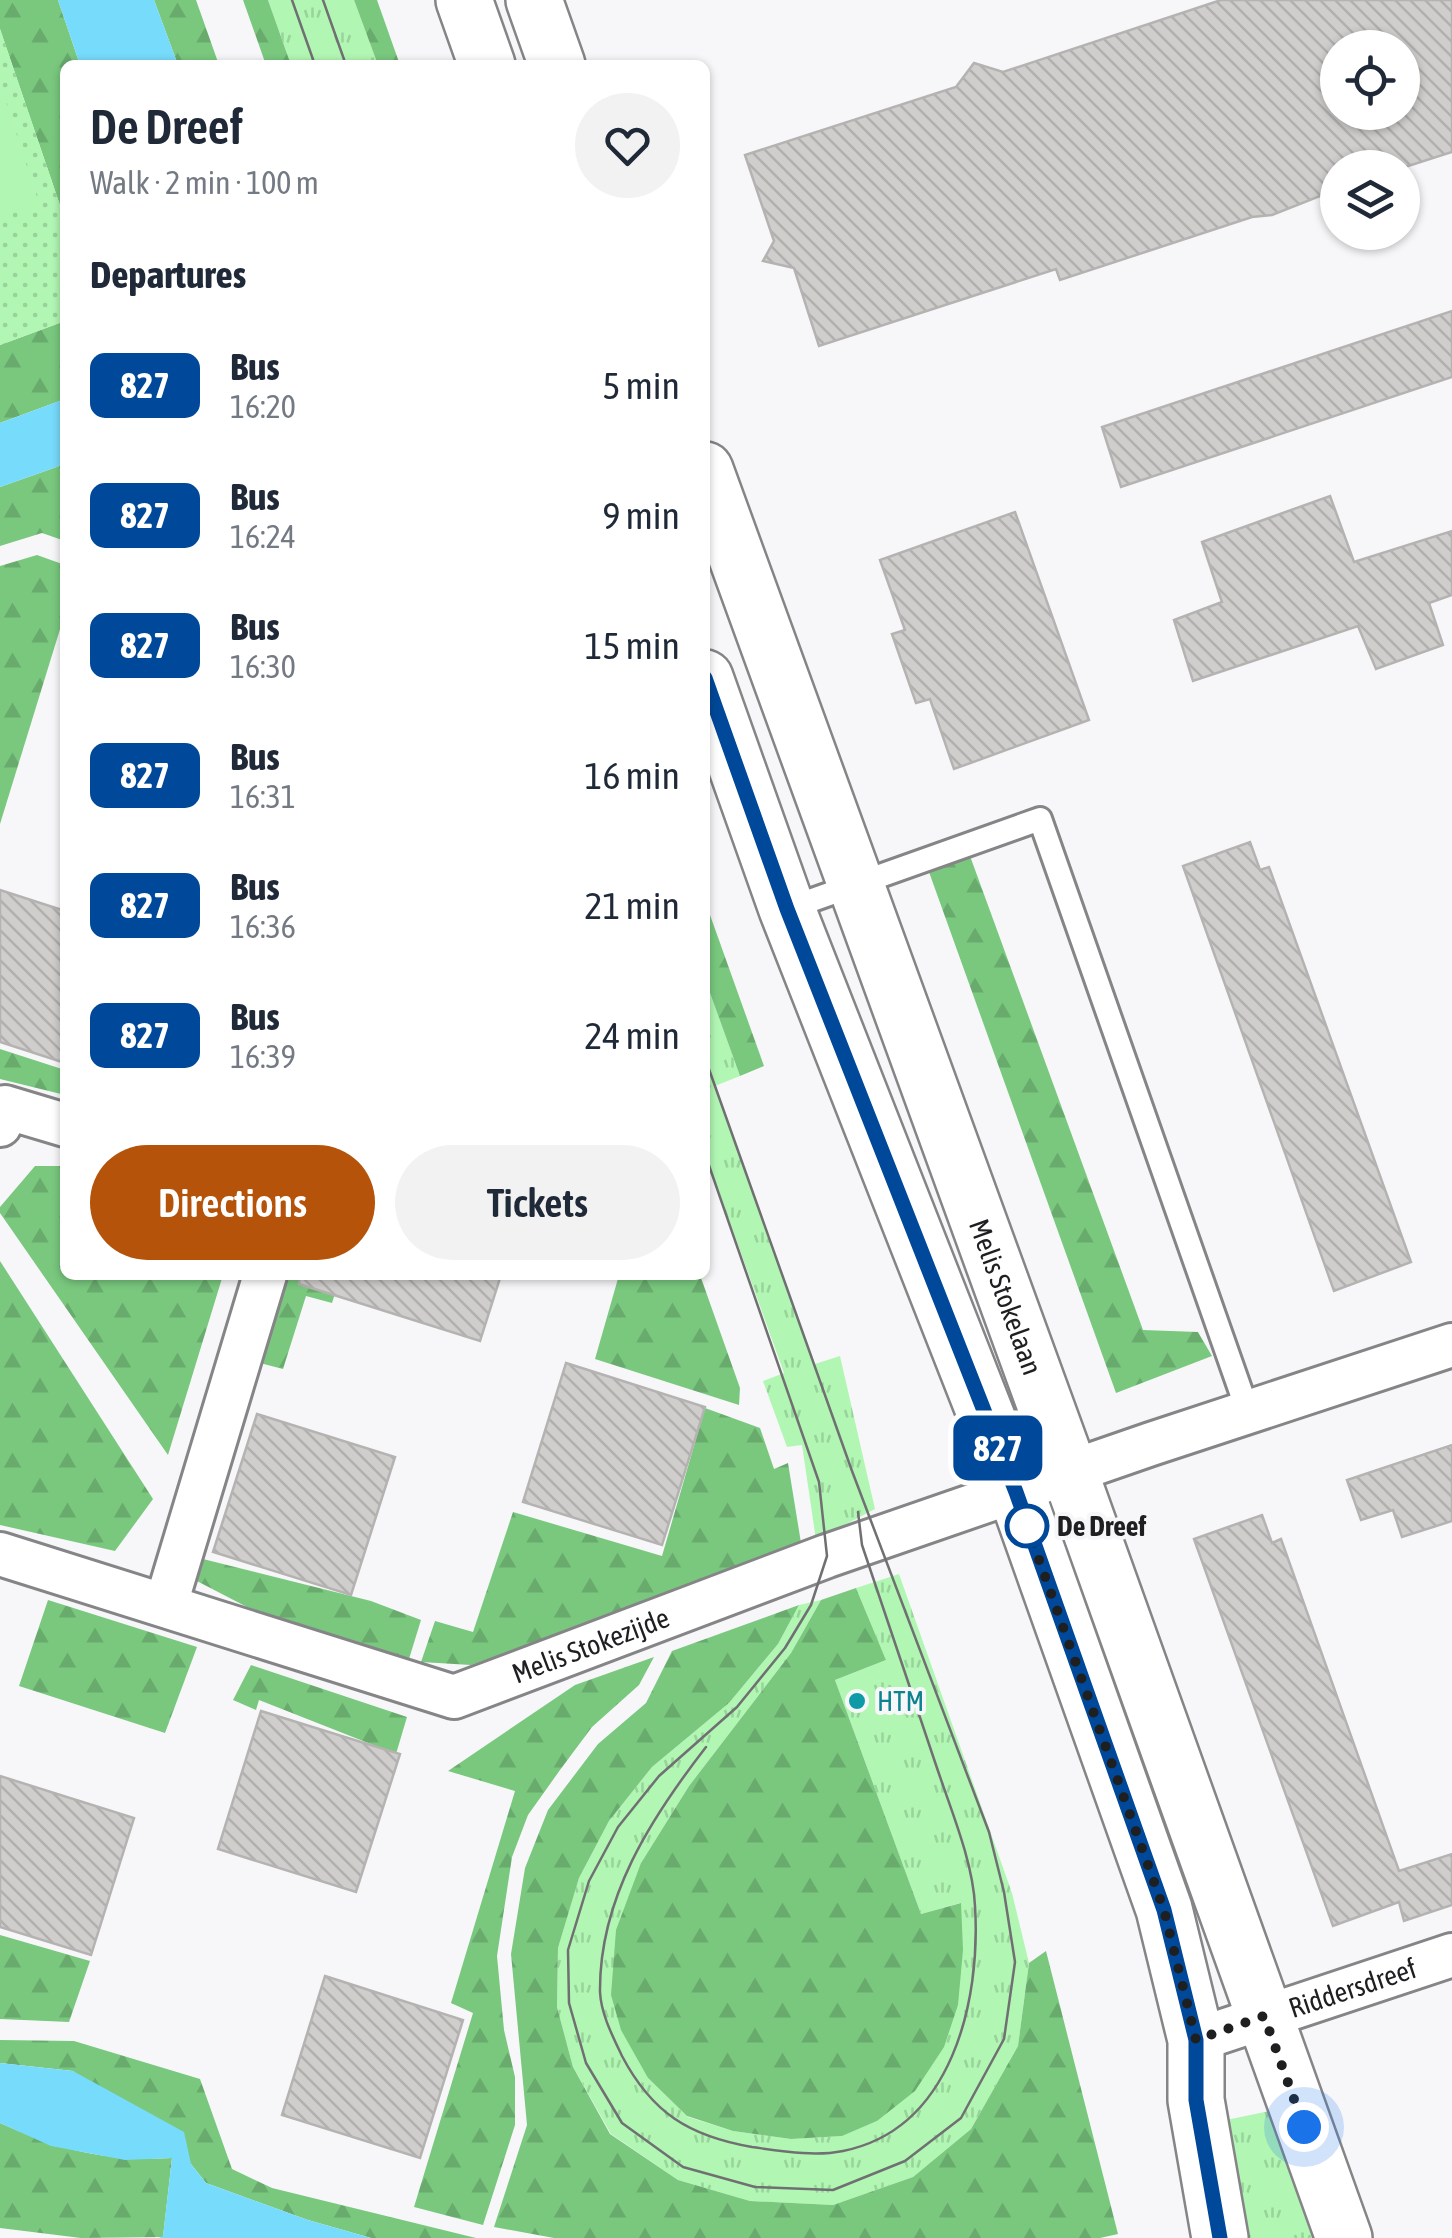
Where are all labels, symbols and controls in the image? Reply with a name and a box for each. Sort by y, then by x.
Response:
map controls [1320,30,1420,250]
button: locate [1320,30,1420,130]
button: heart [575,93,680,198]
text: De Dreef [90,99,243,154]
button: layers [1320,150,1420,250]
text: Walk · 2 min · 100 m [90,164,319,201]
text: Departures [90,253,246,296]
text: Bus [230,345,280,388]
text: 5 min [602,364,680,407]
text: 827 [120,365,170,405]
text: 16:20 [230,388,296,425]
text: Bus [230,475,280,518]
text: 9 min [602,494,680,537]
text: 827 [120,495,170,535]
text: 16:24 [230,518,296,555]
text: Bus [230,605,280,648]
text: 15 min [585,624,680,667]
text: 827 [120,625,170,665]
text: 16:30 [230,648,296,685]
text: Bus [230,735,280,778]
text: 16 min [585,754,680,797]
text: 827 [120,755,170,795]
text: 16:31 [230,778,296,815]
text: Bus [230,865,280,908]
text: 21 min [585,884,680,927]
text: 827 [120,885,170,925]
text: 16:36 [230,908,296,945]
text: Bus [230,995,280,1038]
text: 24 min [585,1014,680,1057]
text: 827 [120,1015,170,1055]
text: 16:39 [230,1038,296,1075]
button: Directions [90,1145,375,1260]
button: Tickets [395,1145,680,1260]
street label: Melis Stokelaan [963,1215,1049,1379]
line badge: 827 [940,1416,1056,1480]
text: 827 [973,1428,1023,1468]
marker: De Dreef [1006,1505,1048,1547]
place label: De Dreef [1057,1510,1146,1542]
street label: Melis Stokezijde [508,1601,674,1690]
place label: HTM [877,1685,924,1717]
marker: HTM [846,1690,868,1712]
street label: Riddersdreef [1285,1952,1421,2024]
your location [1279,2102,1329,2152]

